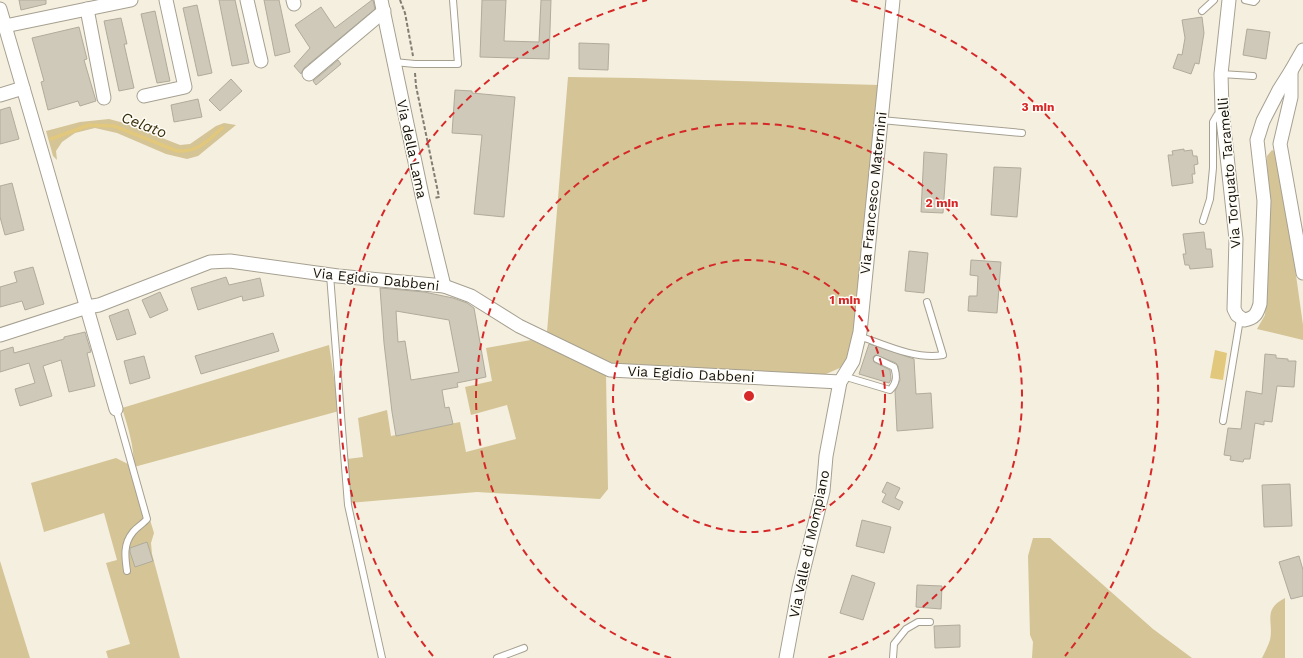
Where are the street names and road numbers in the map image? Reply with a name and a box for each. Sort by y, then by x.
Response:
street label: Via Torquato Taramelli [1214,97,1244,249]
street label: Via della Lama [394,98,430,200]
street label: Via Francesco Maternini [856,111,890,275]
street label: Via Egidio Dabbeni [312,264,440,294]
street label: Via Egidio Dabbeni [627,363,755,385]
street label: Via Valle di Mompiano [786,469,832,619]

